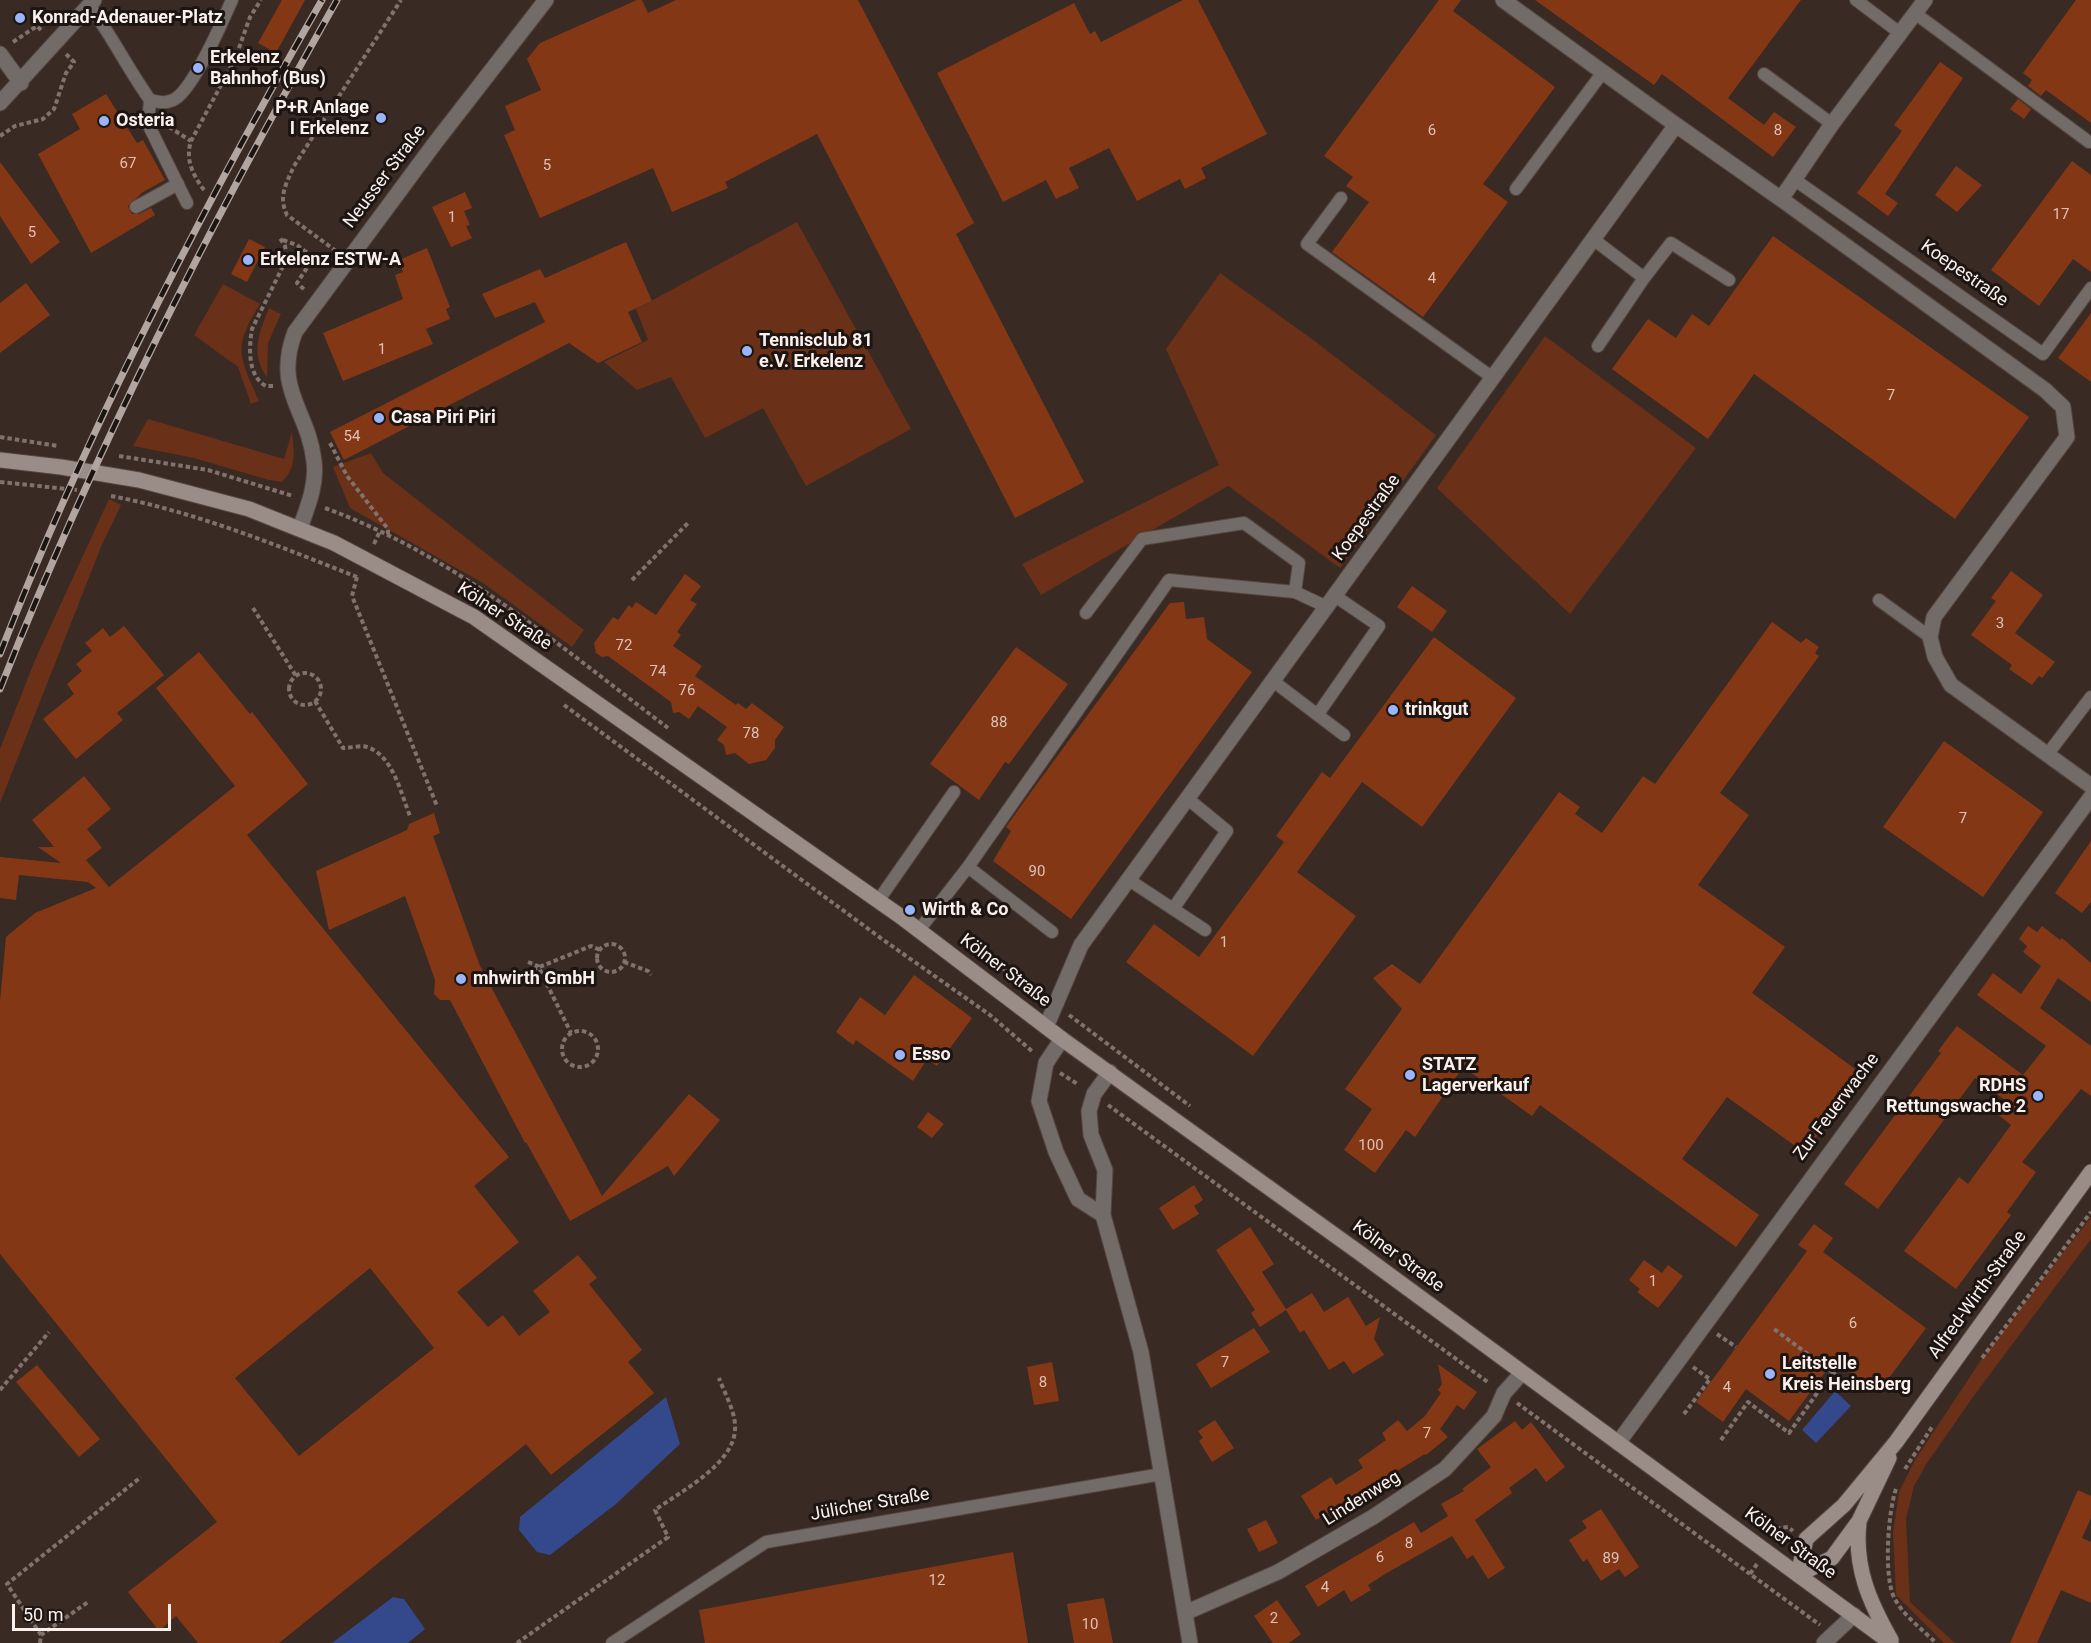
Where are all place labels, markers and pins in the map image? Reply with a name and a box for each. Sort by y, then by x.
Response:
place label: Konrad-Adenauer-Platz [32,7,223,29]
marker: Konrad-Adenauer-Platz [13,11,27,25]
place label: Erkelenz Bahnhof (Bus) [210,47,326,90]
marker: Erkelenz Bahnhof (Bus) [191,61,205,75]
place label: P+R Anlage I Erkelenz [275,97,369,140]
place label: Osteria [116,110,174,132]
marker: P+R Anlage I Erkelenz [374,111,388,125]
marker: Osteria [97,114,111,128]
place label: Erkelenz ESTW-A [260,249,401,271]
marker: Erkelenz ESTW-A [241,253,255,267]
place label: Tennisclub 81 e.V. Erkelenz [759,330,873,372]
marker: Tennisclub 81 e.V. Erkelenz [740,344,754,358]
place label: Casa Piri Piri [391,407,496,429]
marker: Casa Piri Piri [372,411,386,425]
place label: trinkgut [1405,699,1468,721]
marker: trinkgut [1386,703,1400,717]
place label: Wirth & Co [922,899,1008,921]
marker: Wirth & Co [903,903,917,917]
place label: mhwirth GmbH [473,968,595,990]
marker: mhwirth GmbH [454,972,468,986]
place label: Esso [912,1044,951,1066]
marker: Esso [893,1048,907,1062]
place label: STATZ Lagerverkauf [1422,1054,1529,1096]
marker: STATZ Lagerverkauf [1403,1068,1417,1082]
place label: RDHS Rettungswache 2 [1886,1075,2026,1118]
marker: RDHS Rettungswache 2 [2031,1089,2045,1103]
place label: Leitstelle Kreis Heinsberg [1782,1353,1911,1396]
marker: Leitstelle Kreis Heinsberg [1763,1367,1777,1381]

